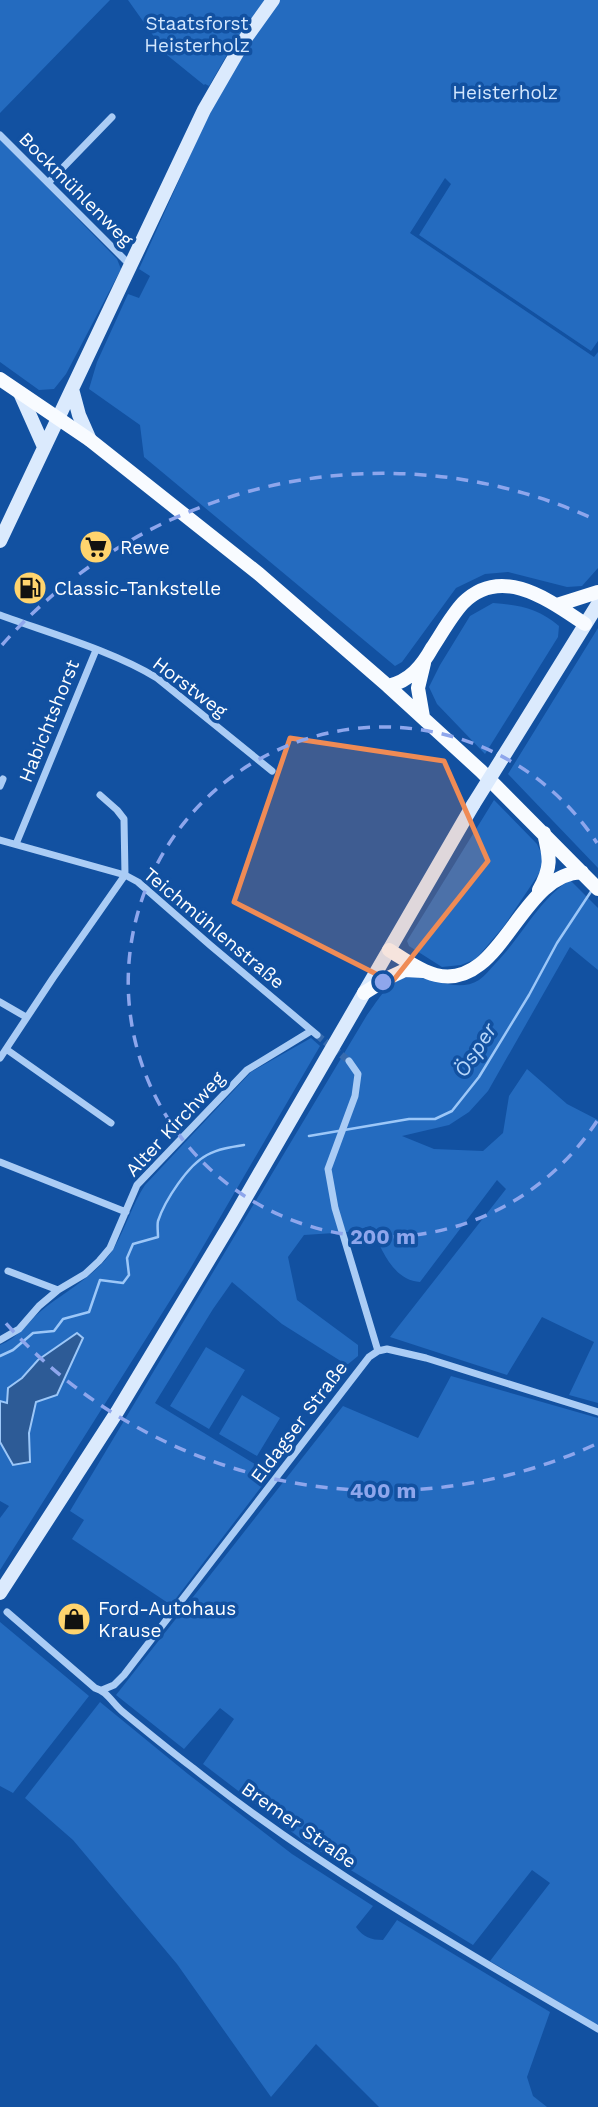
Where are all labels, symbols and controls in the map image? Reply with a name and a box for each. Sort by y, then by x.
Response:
park label: Staatsforst Heisterholz [144,12,250,57]
park label: Heisterholz [452,81,558,104]
street label: Bockmühlenweg [14,127,138,251]
supermarket icon: Rewe [77,528,115,566]
place label: Rewe [120,536,170,559]
fuel station icon: Classic-Tankstelle [11,569,49,607]
place label: Classic-Tankstelle [54,577,221,600]
street label: Horstweg [148,652,232,723]
street label: Habichtshorst [14,656,84,786]
street label: Teichmühlenstraße [139,862,289,994]
centre of rings [371,970,395,994]
water label: Ösper [448,1018,502,1082]
street label: Alter Kirchweg [121,1066,230,1181]
text: 200 m [350,1224,416,1249]
street label: Eldagser Straße [246,1357,352,1487]
text: 400 m [350,1478,416,1503]
place label: Ford-Autohaus Krause [98,1597,236,1642]
shop icon: Ford-Autohaus Krause [55,1600,93,1638]
street label: Bremer Straße [237,1777,361,1873]

